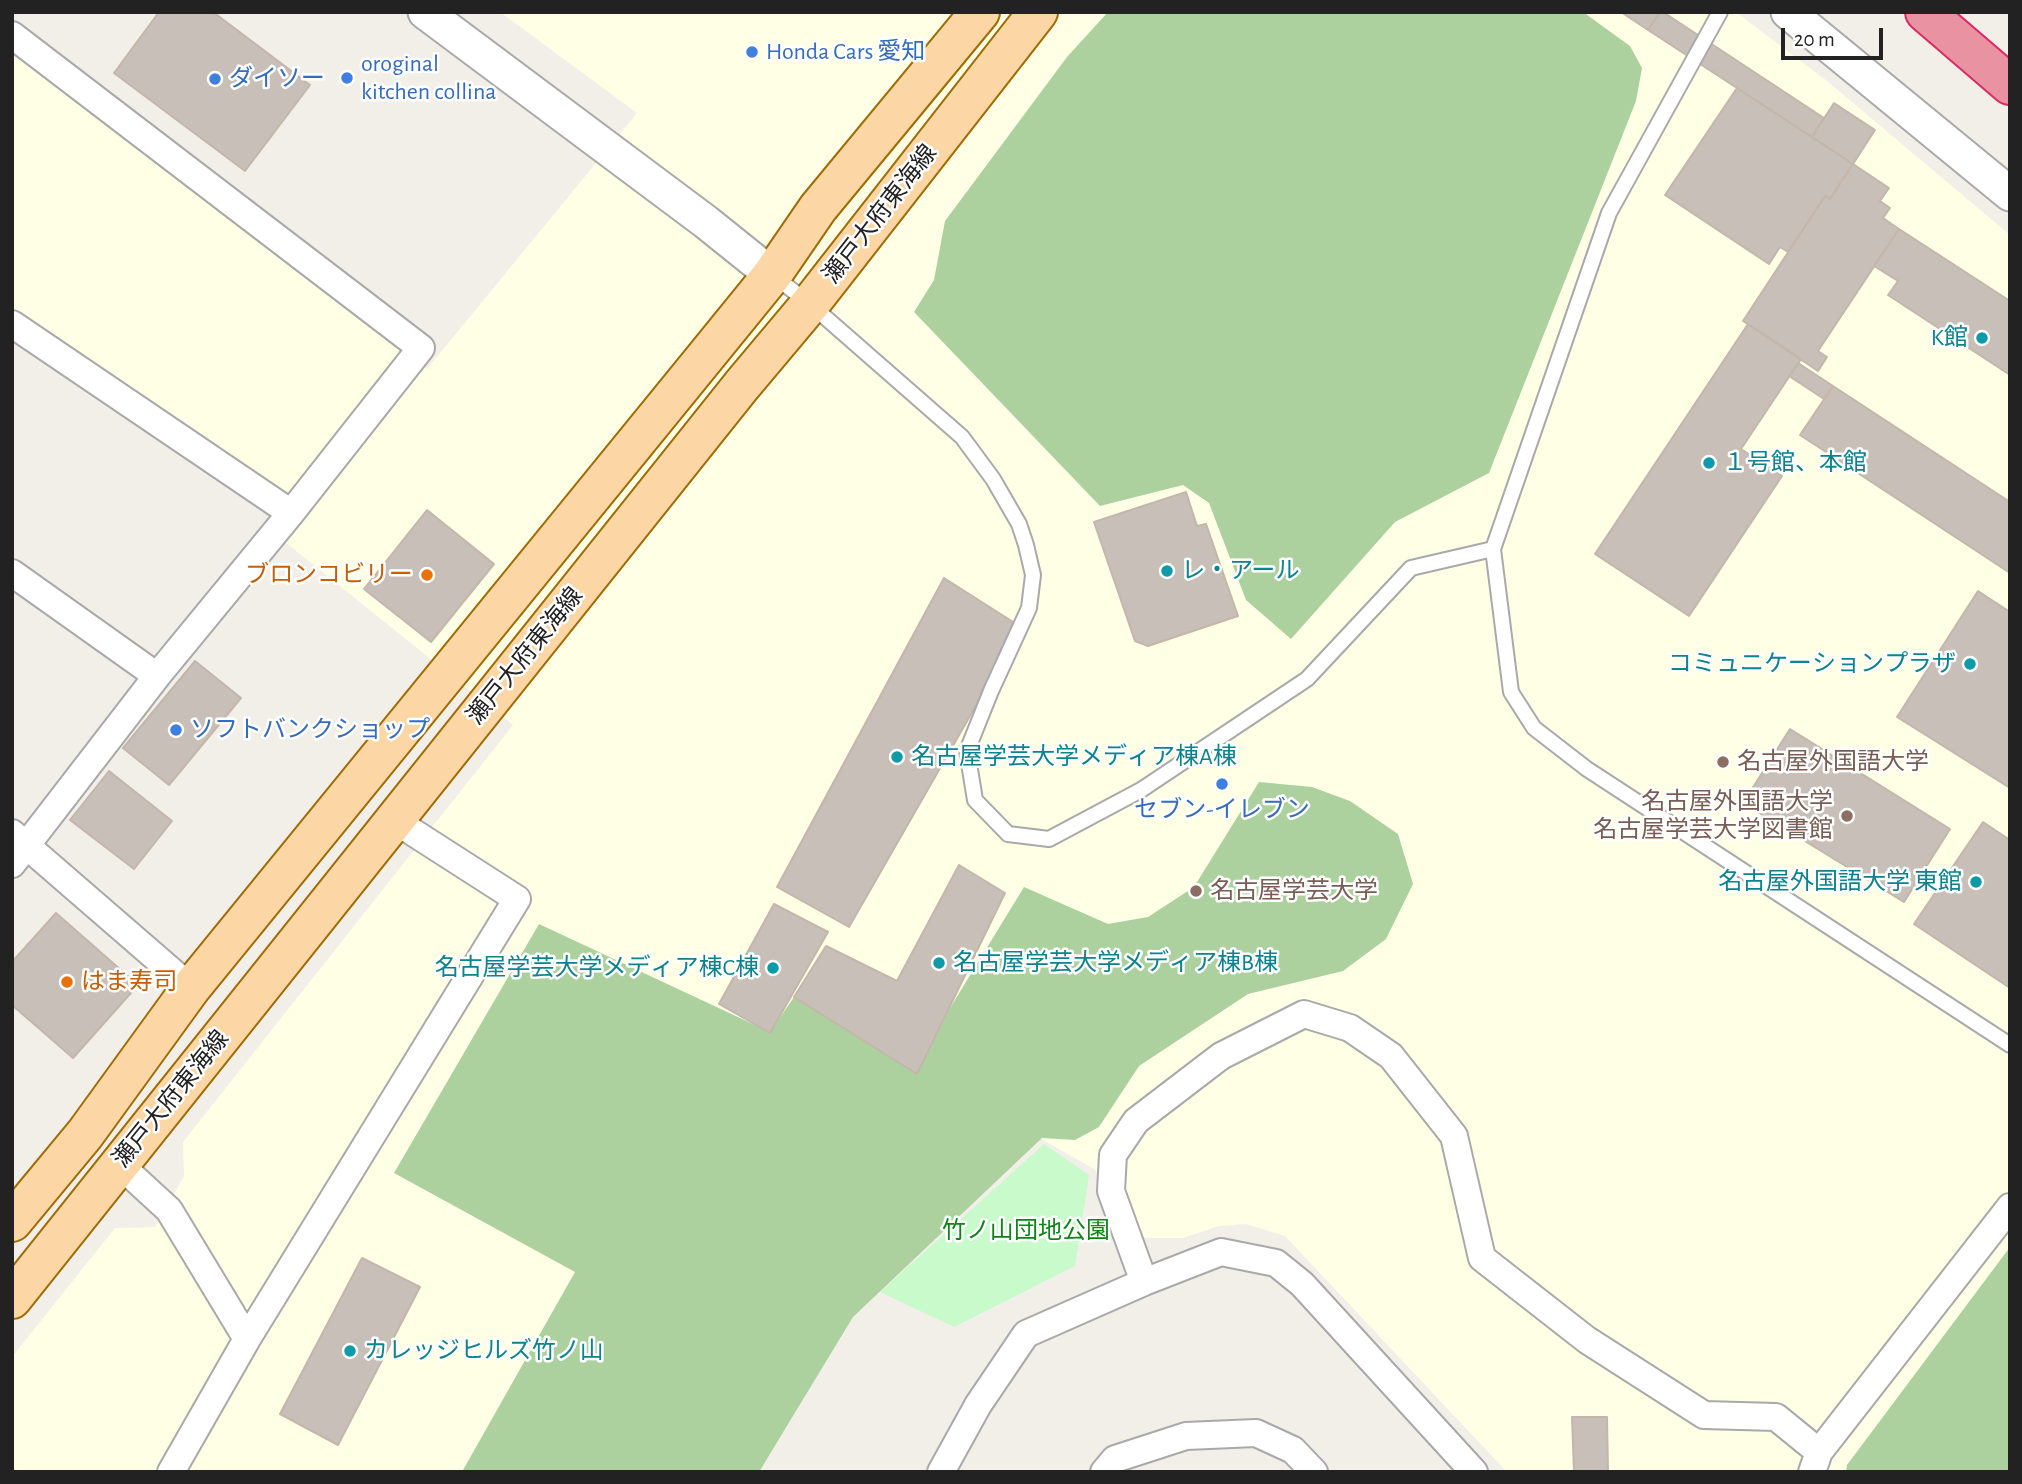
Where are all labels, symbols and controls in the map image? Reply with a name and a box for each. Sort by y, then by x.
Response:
scale bar [1784,14,1885,58]
text: 20 m [1794,29,1835,50]
place label: Honda Cars 愛知 [766,38,925,66]
marker: Honda Cars 愛知 [744,44,760,60]
place label: oroginal kitchen collina [361,50,496,106]
place label: ダイソー [229,65,325,93]
marker: oroginal kitchen collina [339,70,355,86]
marker: ダイソー [207,71,223,87]
street label: 瀬戸大府東海線 [817,139,943,289]
place label: K館 [1931,324,1968,352]
marker: K館 [1974,330,1990,346]
place label: １号館、本館 [1723,449,1867,477]
marker: １号館、本館 [1701,455,1717,471]
place label: レ・アール [1181,557,1300,585]
place label: ブロンコビリー [245,561,413,589]
marker: レ・アール [1159,563,1175,579]
marker: ブロンコビリー [419,567,435,583]
street label: 瀬戸大府東海線 [461,582,589,730]
place label: コミュニケーションプラザ [1668,650,1956,678]
marker: コミュニケーションプラザ [1962,656,1978,672]
place label: ソフトバンクショップ [190,716,430,744]
marker: ソフトバンクショップ [168,722,184,738]
place label: 名古屋学芸大学メディア棟A棟 [911,743,1237,771]
place label: 名古屋外国語大学 [1737,748,1929,776]
marker: 名古屋学芸大学メディア棟A棟 [889,749,905,765]
marker: 名古屋外国語大学 [1715,754,1731,770]
marker: セブン-イレブン [1214,776,1230,792]
place label: 名古屋外国語大学 名古屋学芸大学図書館 [1593,788,1833,844]
place label: セブン-イレブン [1134,796,1310,824]
marker: 名古屋外国語大学 名古屋学芸大学図書館 [1839,808,1855,824]
place label: 名古屋外国語大学 東館 [1718,868,1962,896]
marker: 名古屋外国語大学 東館 [1968,874,1984,890]
place label: 名古屋学芸大学 [1210,877,1378,905]
marker: 名古屋学芸大学 [1188,883,1204,899]
place label: 名古屋学芸大学メディア棟B棟 [953,949,1278,977]
place label: 名古屋学芸大学メディア棟C棟 [435,954,759,982]
marker: 名古屋学芸大学メディア棟B棟 [931,955,947,971]
marker: 名古屋学芸大学メディア棟C棟 [765,960,781,976]
place label: はま寿司 [81,968,177,996]
marker: はま寿司 [59,974,75,990]
street label: 瀬戸大府東海線 [107,1025,235,1173]
park label: 竹ノ山団地公園 [942,1217,1110,1245]
place label: カレッジヒルズ竹ノ山 [364,1337,604,1365]
marker: カレッジヒルズ竹ノ山 [342,1343,358,1359]

